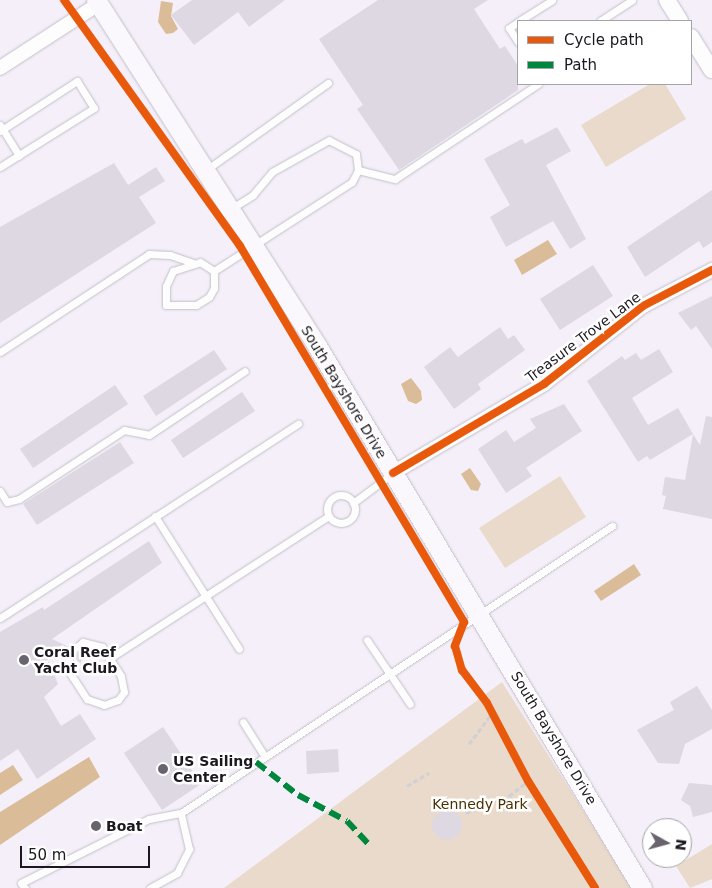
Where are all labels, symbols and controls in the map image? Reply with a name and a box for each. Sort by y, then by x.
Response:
legend [517,20,692,85]
text: Cycle path [564,31,644,49]
text: Path [564,56,597,74]
street label: Treasure Trove Lane [522,288,644,386]
street label: South Bayshore Drive [298,322,390,462]
place label: Coral Reef Yacht Club [34,644,117,676]
marker: Coral Reef Yacht Club [18,654,30,666]
street label: South Bayshore Drive [508,668,600,808]
place label: US Sailing Center [173,753,253,786]
marker: US Sailing Center [157,763,169,775]
park label: Kennedy Park [432,796,528,812]
place label: Boat [106,818,142,834]
north arrow [642,818,692,868]
marker: Boat [90,820,102,832]
scale bar [22,836,152,868]
text: N [672,838,690,851]
text: 50 m [28,846,66,864]

